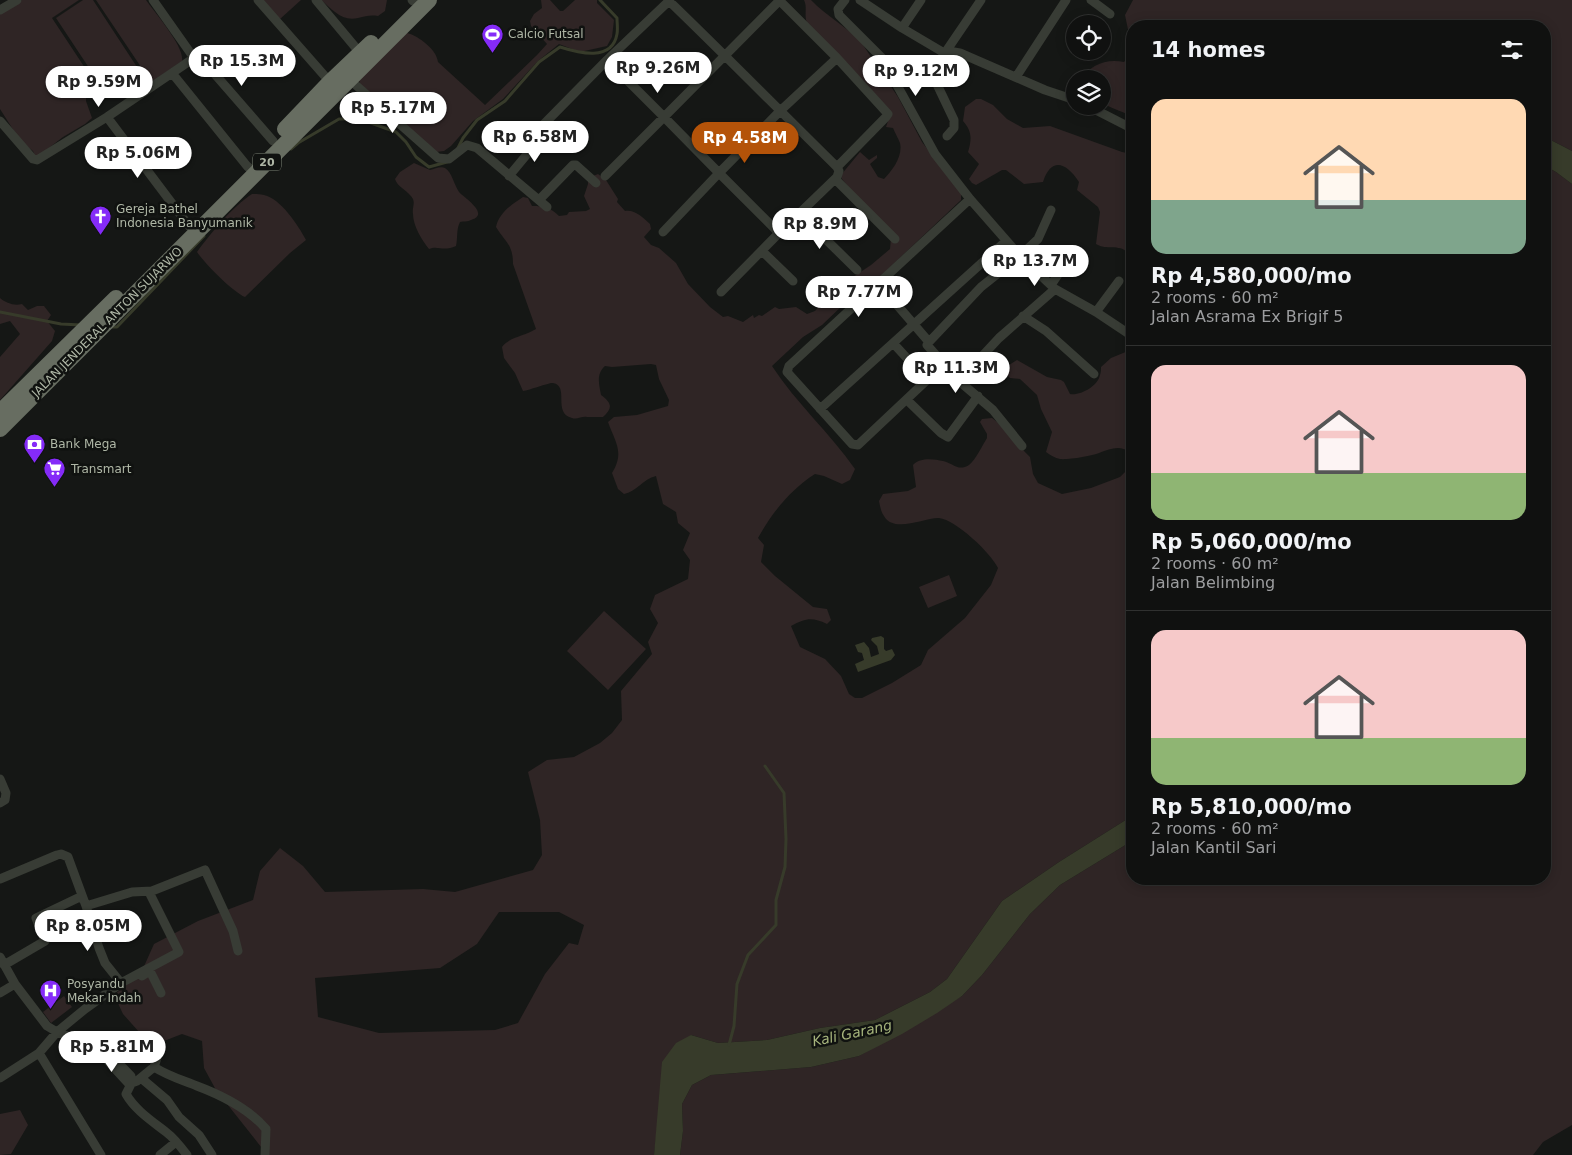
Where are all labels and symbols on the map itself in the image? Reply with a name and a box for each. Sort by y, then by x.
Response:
sports icon: Calcio Futsal [480,22,504,53]
place label: Calcio Futsal [508,27,584,41]
pin: Rp 15.3M [190,44,294,87]
pin: Rp 9.26M [606,52,710,94]
pin: Rp 9.12M [864,54,968,97]
pin: Rp 9.59M [47,66,151,108]
pin: Rp 5.17M [341,92,445,134]
pin: Rp 6.58M [483,120,587,163]
pin: Rp 4.58M [693,121,797,164]
pin: Rp 5.06M [86,136,190,179]
road number: 20 [253,154,281,170]
place label: Gereja Bathel Indonesia Banyumanik [116,202,253,230]
church icon: Gereja Bathel Indonesia Banyumanik [88,204,112,235]
pin: Rp 8.9M [774,208,866,250]
street label: JALAN JENDERAL ANTON SUJARWO [28,244,185,401]
pin: Rp 13.7M [983,244,1087,287]
pin: Rp 7.77M [807,276,911,318]
pin: Rp 11.3M [904,352,1008,394]
bank icon: Bank Mega [22,432,46,463]
place label: Bank Mega [50,437,117,451]
supermarket icon: Transmart [43,457,67,488]
place label: Transmart [70,462,132,476]
pin: Rp 8.05M [36,910,140,952]
place label: Posyandu Mekar Indah [67,977,141,1005]
hospital icon: Posyandu Mekar Indah [39,979,63,1010]
water label: Kali Garang [811,1017,893,1049]
pin: Rp 5.81M [60,1030,164,1073]

